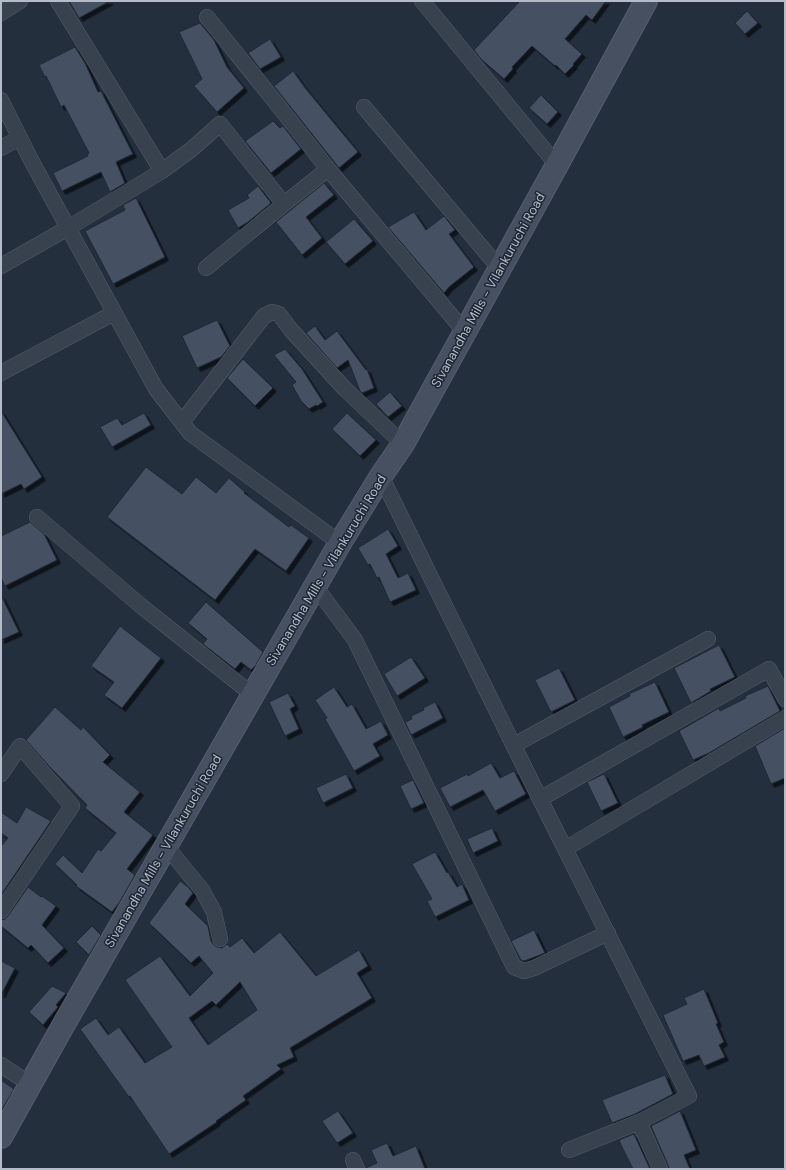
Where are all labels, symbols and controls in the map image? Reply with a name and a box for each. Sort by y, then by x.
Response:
street label: Sivanandha Mills - Vilankuruchi Road [427,190,549,390]
street label: Sivanandha Mills - Vilankuruchi Road [262,471,390,669]
street label: Sivanandha Mills - Vilankuruchi Road [101,751,225,951]

